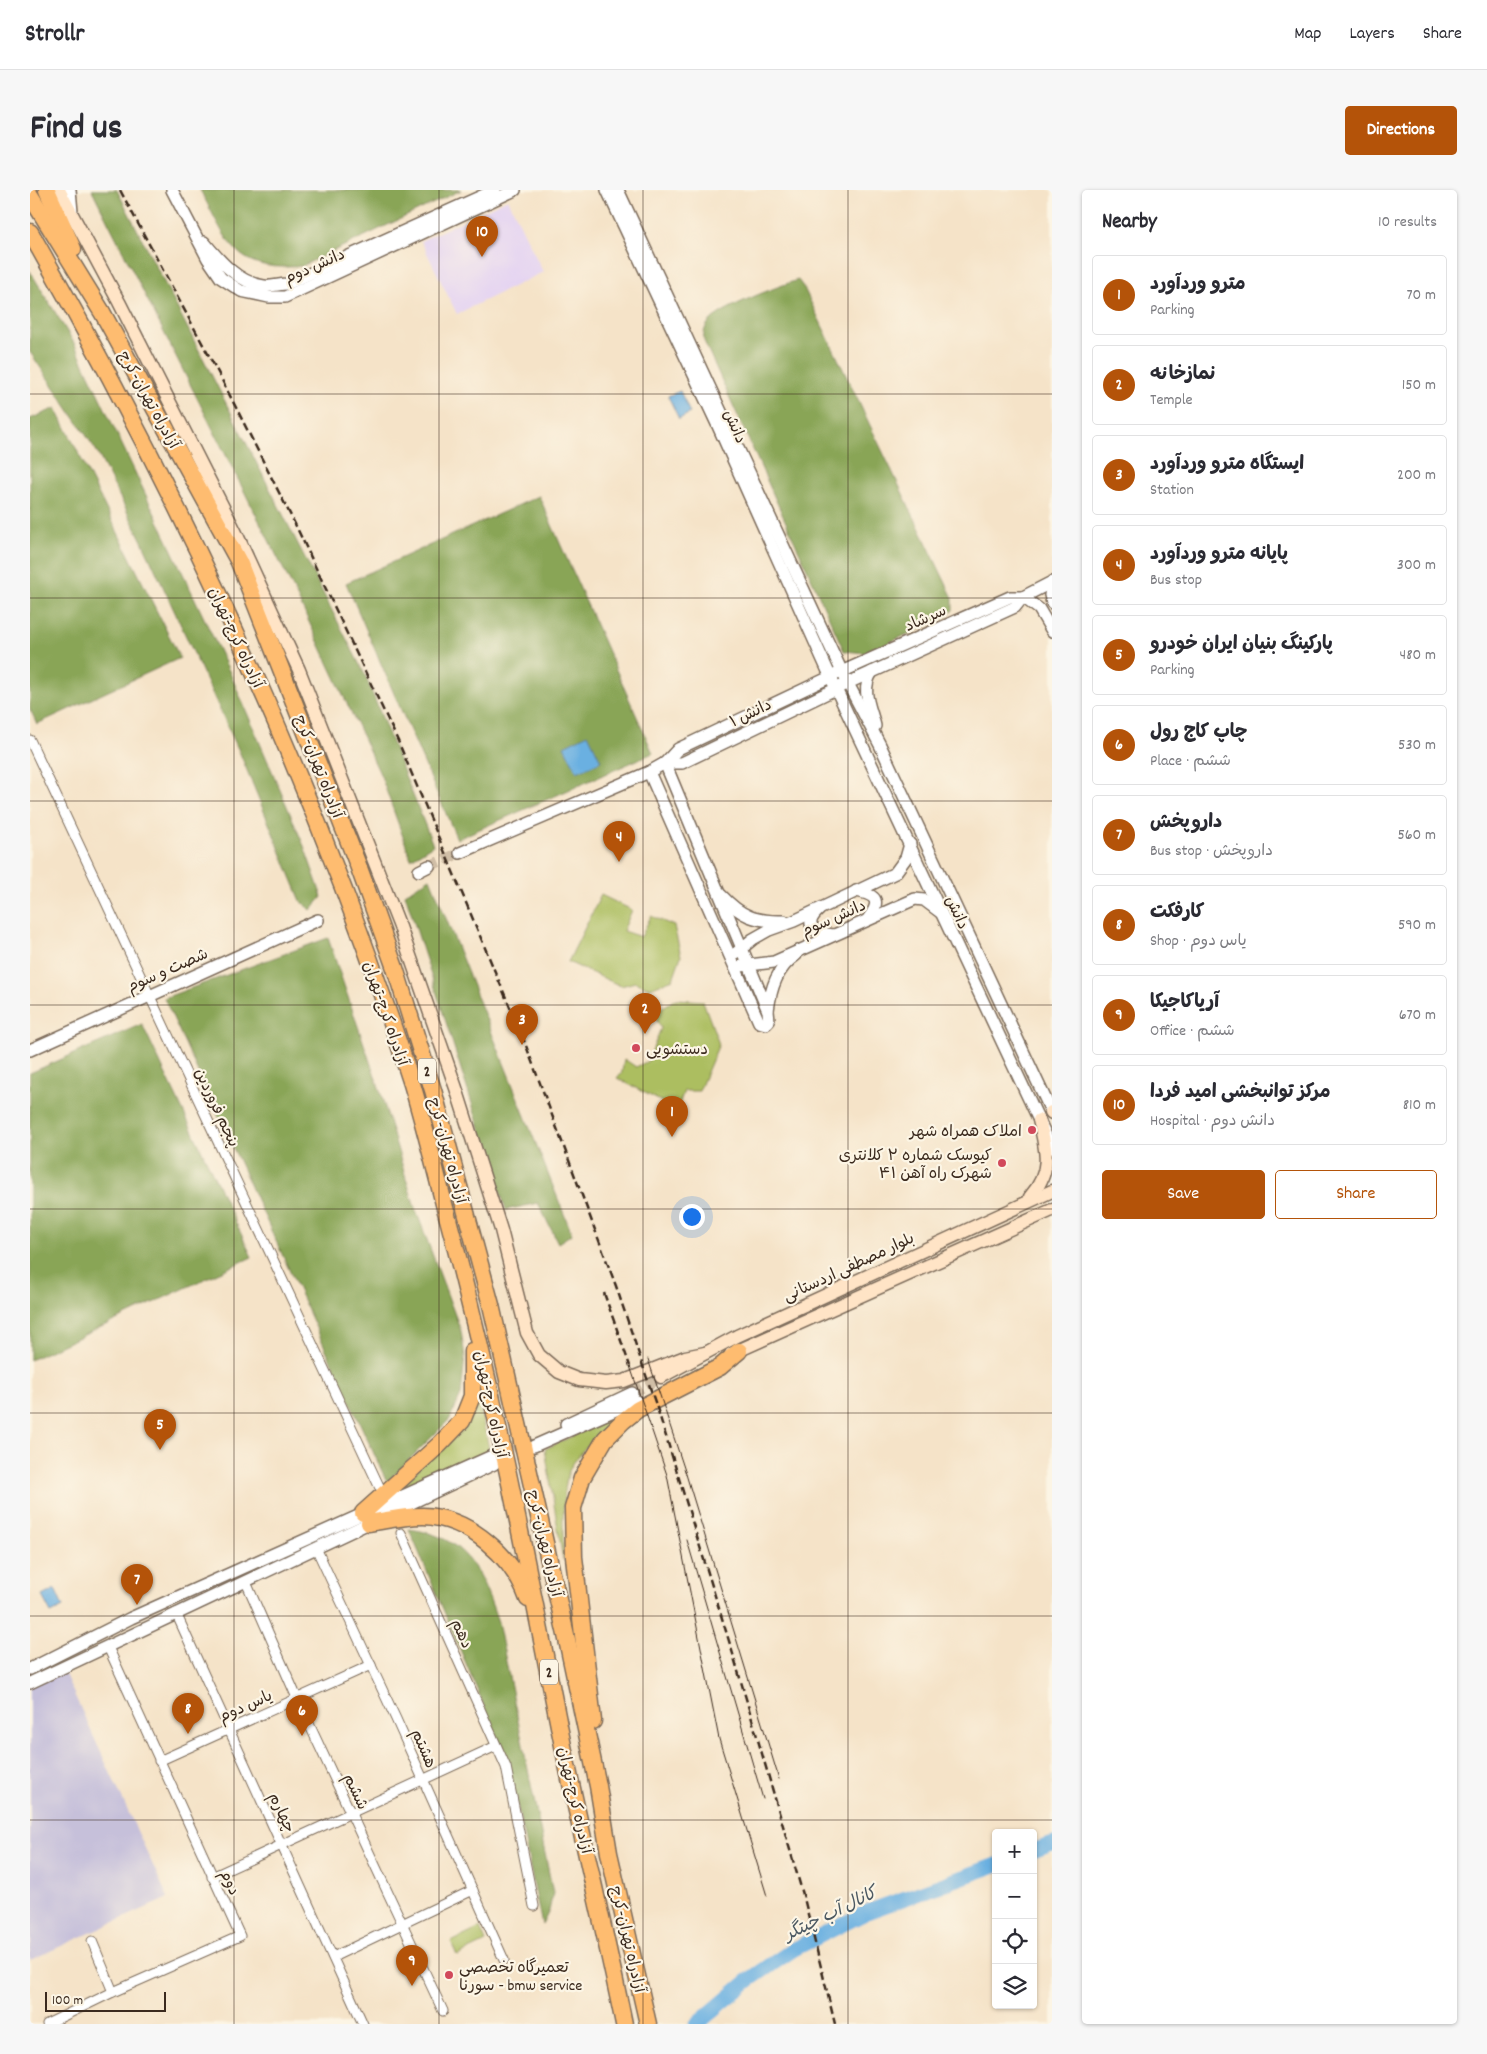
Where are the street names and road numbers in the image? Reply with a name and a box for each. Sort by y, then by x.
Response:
street label: دانش دوم [281,244,349,291]
street label: آزادراه تهران-کرج [111,347,185,454]
street label: دانش [716,406,751,448]
street label: آزادراه کرج-تهران [201,584,269,693]
street label: سرشاد [901,600,951,639]
street label: دانش ۱ [726,694,776,734]
street label: آزادراه تهران-کرج [287,712,348,823]
street label: دانش [938,892,973,934]
street label: دانش سوم [798,895,870,944]
street label: شصت و سوم [124,943,212,999]
street label: آزادراه کرج-تهران [356,959,414,1070]
road number: 2 [418,1058,436,1084]
street label: پنجم فروردین [187,1065,244,1151]
street label: آزادراه تهران-کرج [421,1095,472,1207]
street label: بلوار مصطفی اردستانی [780,1228,919,1309]
street label: آزادراه کرج-تهران [467,1349,512,1461]
street label: آزادراه تهران-کرج [520,1488,567,1600]
street label: دهم [444,1616,477,1653]
road number: 2 [540,1660,558,1684]
street label: یاس دوم [215,1685,277,1729]
street label: هشتم [404,1726,441,1772]
street label: آزادراه کرج-تهران [550,1745,597,1857]
street label: ششم [336,1770,373,1814]
street label: چهارم [261,1789,300,1837]
street label: دوم [213,1866,245,1900]
street label: آزادراه تهران-کرج [603,1884,650,1996]

